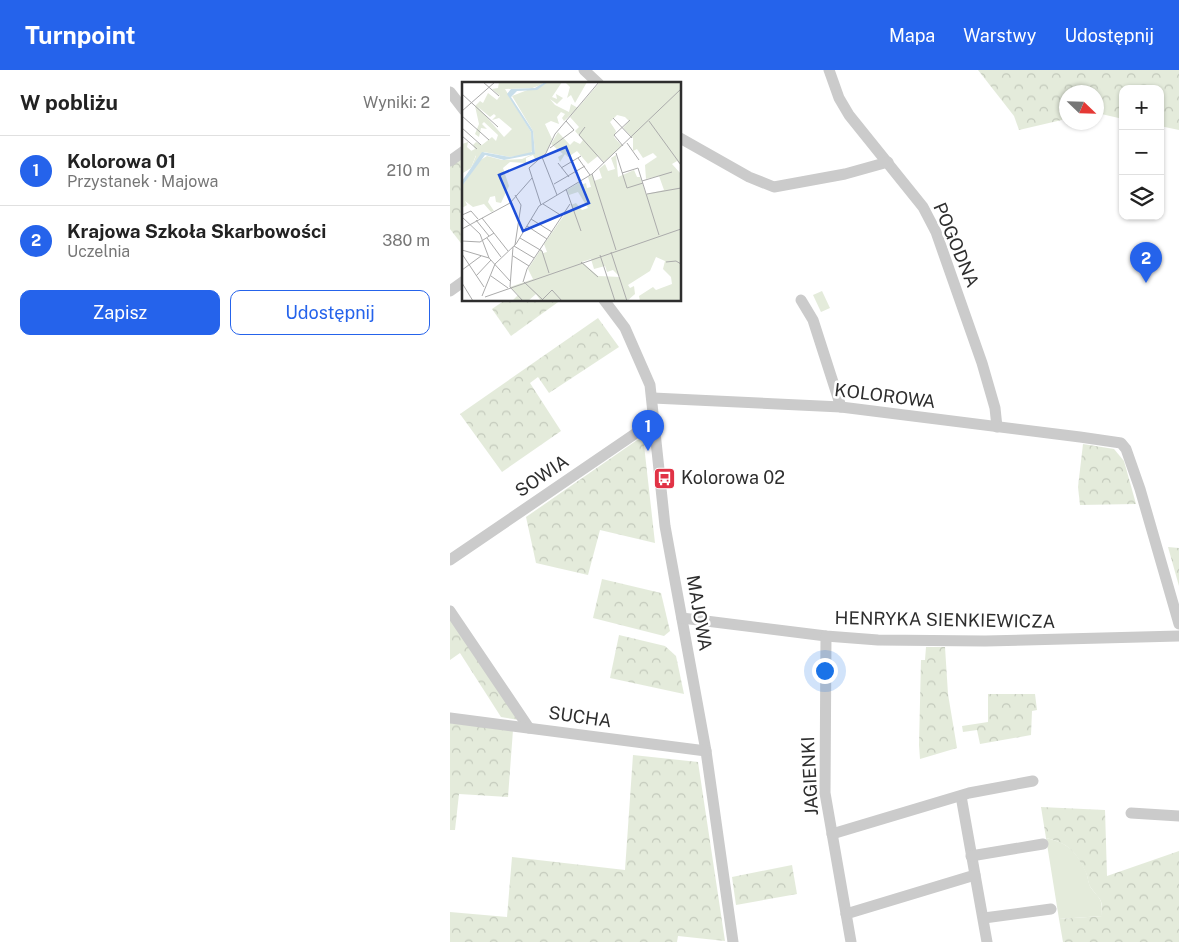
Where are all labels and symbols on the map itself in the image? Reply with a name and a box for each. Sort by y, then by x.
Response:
inset map [462,82,681,301]
north arrow [1059,85,1104,130]
street label: POGODNA [929,199,984,290]
pin: 2 [1130,242,1162,283]
street label: KOLOROWA [833,379,937,412]
pin: 1 [632,410,664,451]
street label: SOWIA [511,450,573,501]
bus stop icon: Kolorowa 02 [653,466,677,490]
place label: Kolorowa 02 [681,467,785,488]
street label: MAJOWA [682,573,717,653]
street label: HENRYKA SIENKIEWICZA [835,607,1056,632]
your location [812,658,838,684]
street label: SUCHA [547,702,613,731]
street label: JAGIENKI [797,736,822,816]

